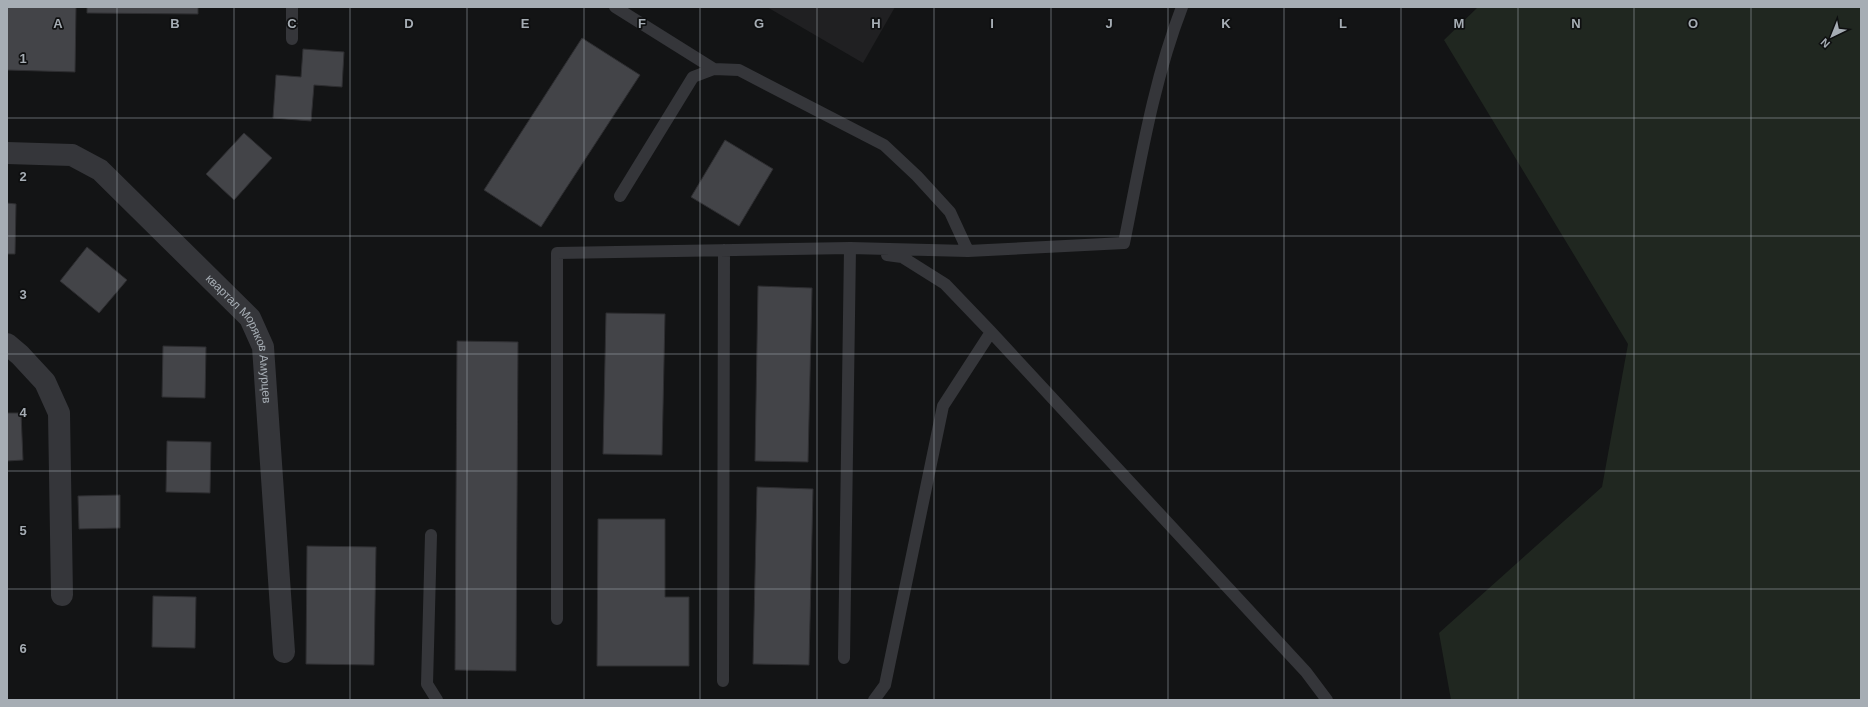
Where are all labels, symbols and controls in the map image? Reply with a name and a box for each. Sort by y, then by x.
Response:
text: A [53,16,63,31]
text: B [170,16,180,31]
text: C [287,16,297,31]
text: D [404,16,414,31]
text: E [521,16,530,31]
text: F [638,16,646,31]
text: G [754,16,764,31]
text: H [871,16,881,31]
text: I [990,16,994,31]
text: J [1105,16,1113,31]
text: K [1221,16,1231,31]
text: L [1339,16,1347,31]
text: M [1454,16,1464,31]
text: N [1571,16,1581,31]
text: O [1688,16,1698,31]
north arrow [1812,16,1852,56]
text: N [1818,36,1832,50]
text: 1 [19,51,27,66]
text: 2 [19,169,27,184]
street label: квартал Моряков Амурцев [203,271,274,404]
text: 3 [19,287,27,302]
text: 4 [19,405,27,420]
text: 5 [19,523,27,538]
text: 6 [19,641,27,656]

